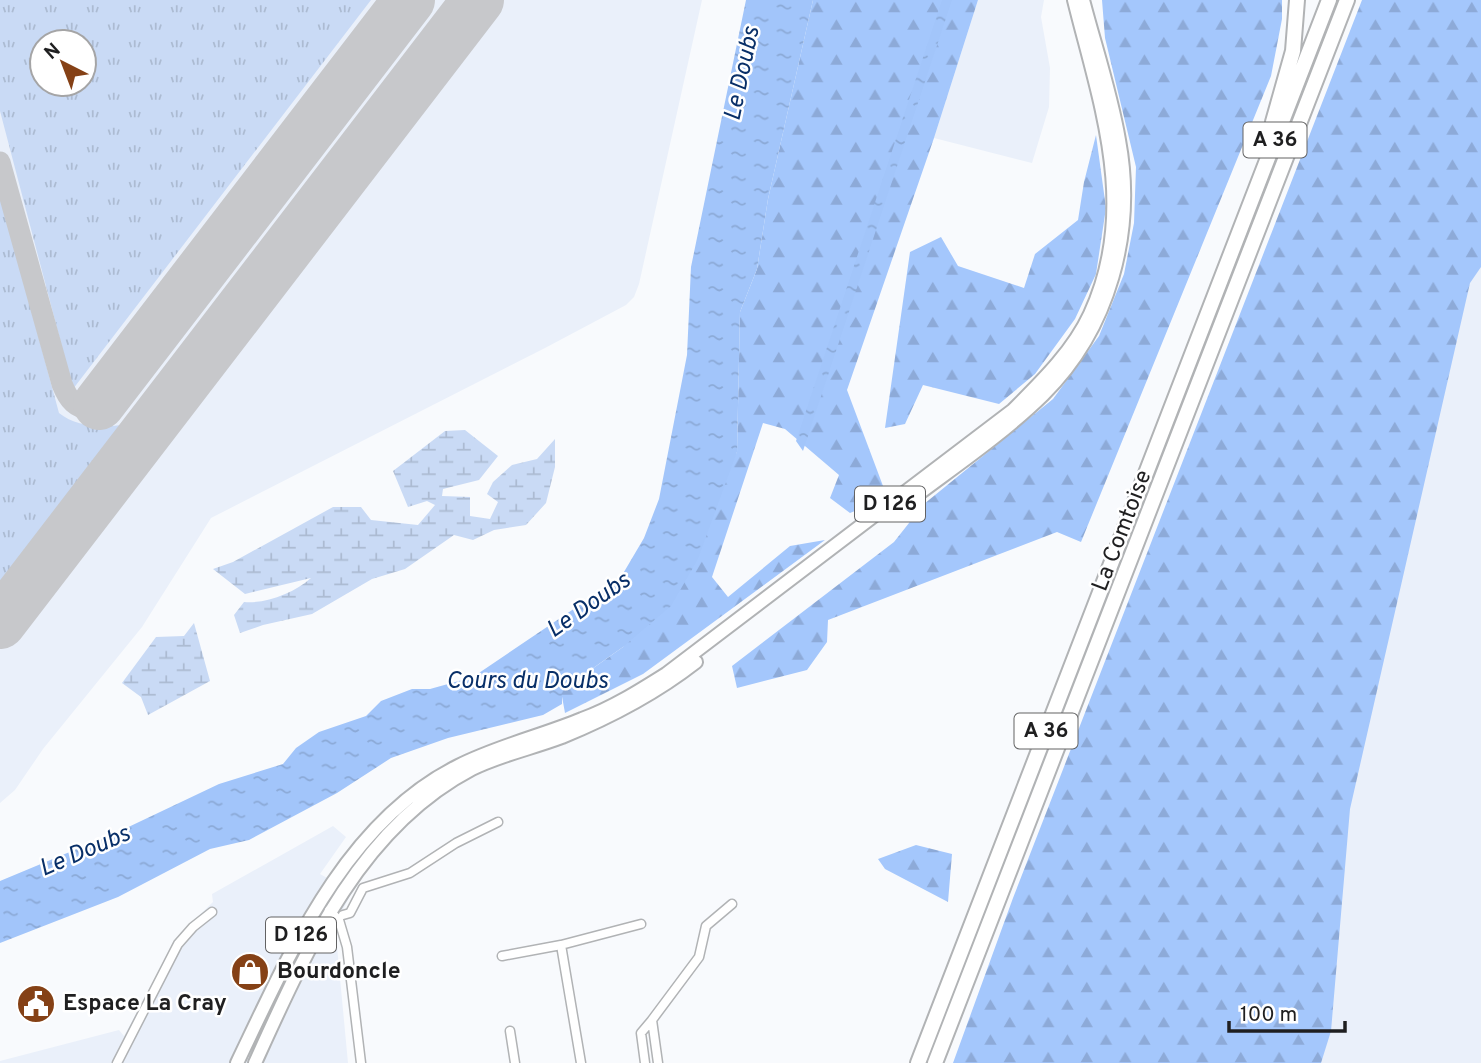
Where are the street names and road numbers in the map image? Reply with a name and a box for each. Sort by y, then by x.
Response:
road number: A 36 [1244,122,1306,158]
street label: La Comtoise [1087,466,1159,596]
road number: D 126 [855,486,925,522]
road number: A 36 [1014,714,1078,748]
road number: D 126 [266,918,336,953]

